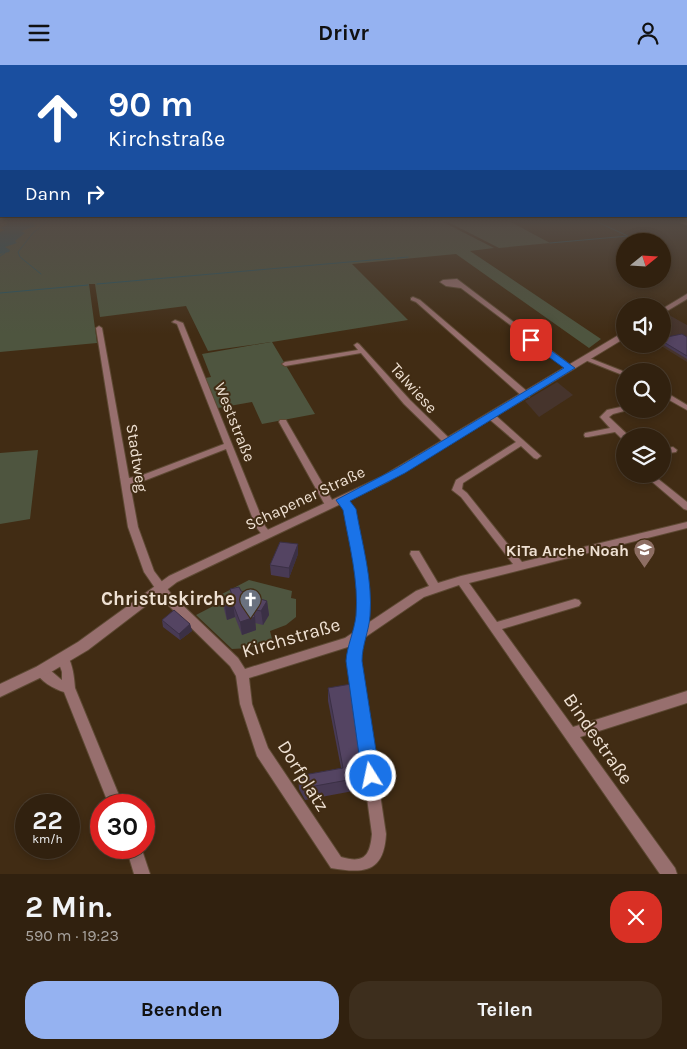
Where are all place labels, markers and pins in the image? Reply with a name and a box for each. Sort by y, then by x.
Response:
pin [510,319,552,361]
school or university icon: KiTa Arche Noah [633,538,657,569]
place label: KiTa Arche Noah [506,541,629,560]
church icon: Christuskirche [239,587,263,618]
place label: Christuskirche [101,588,235,610]

